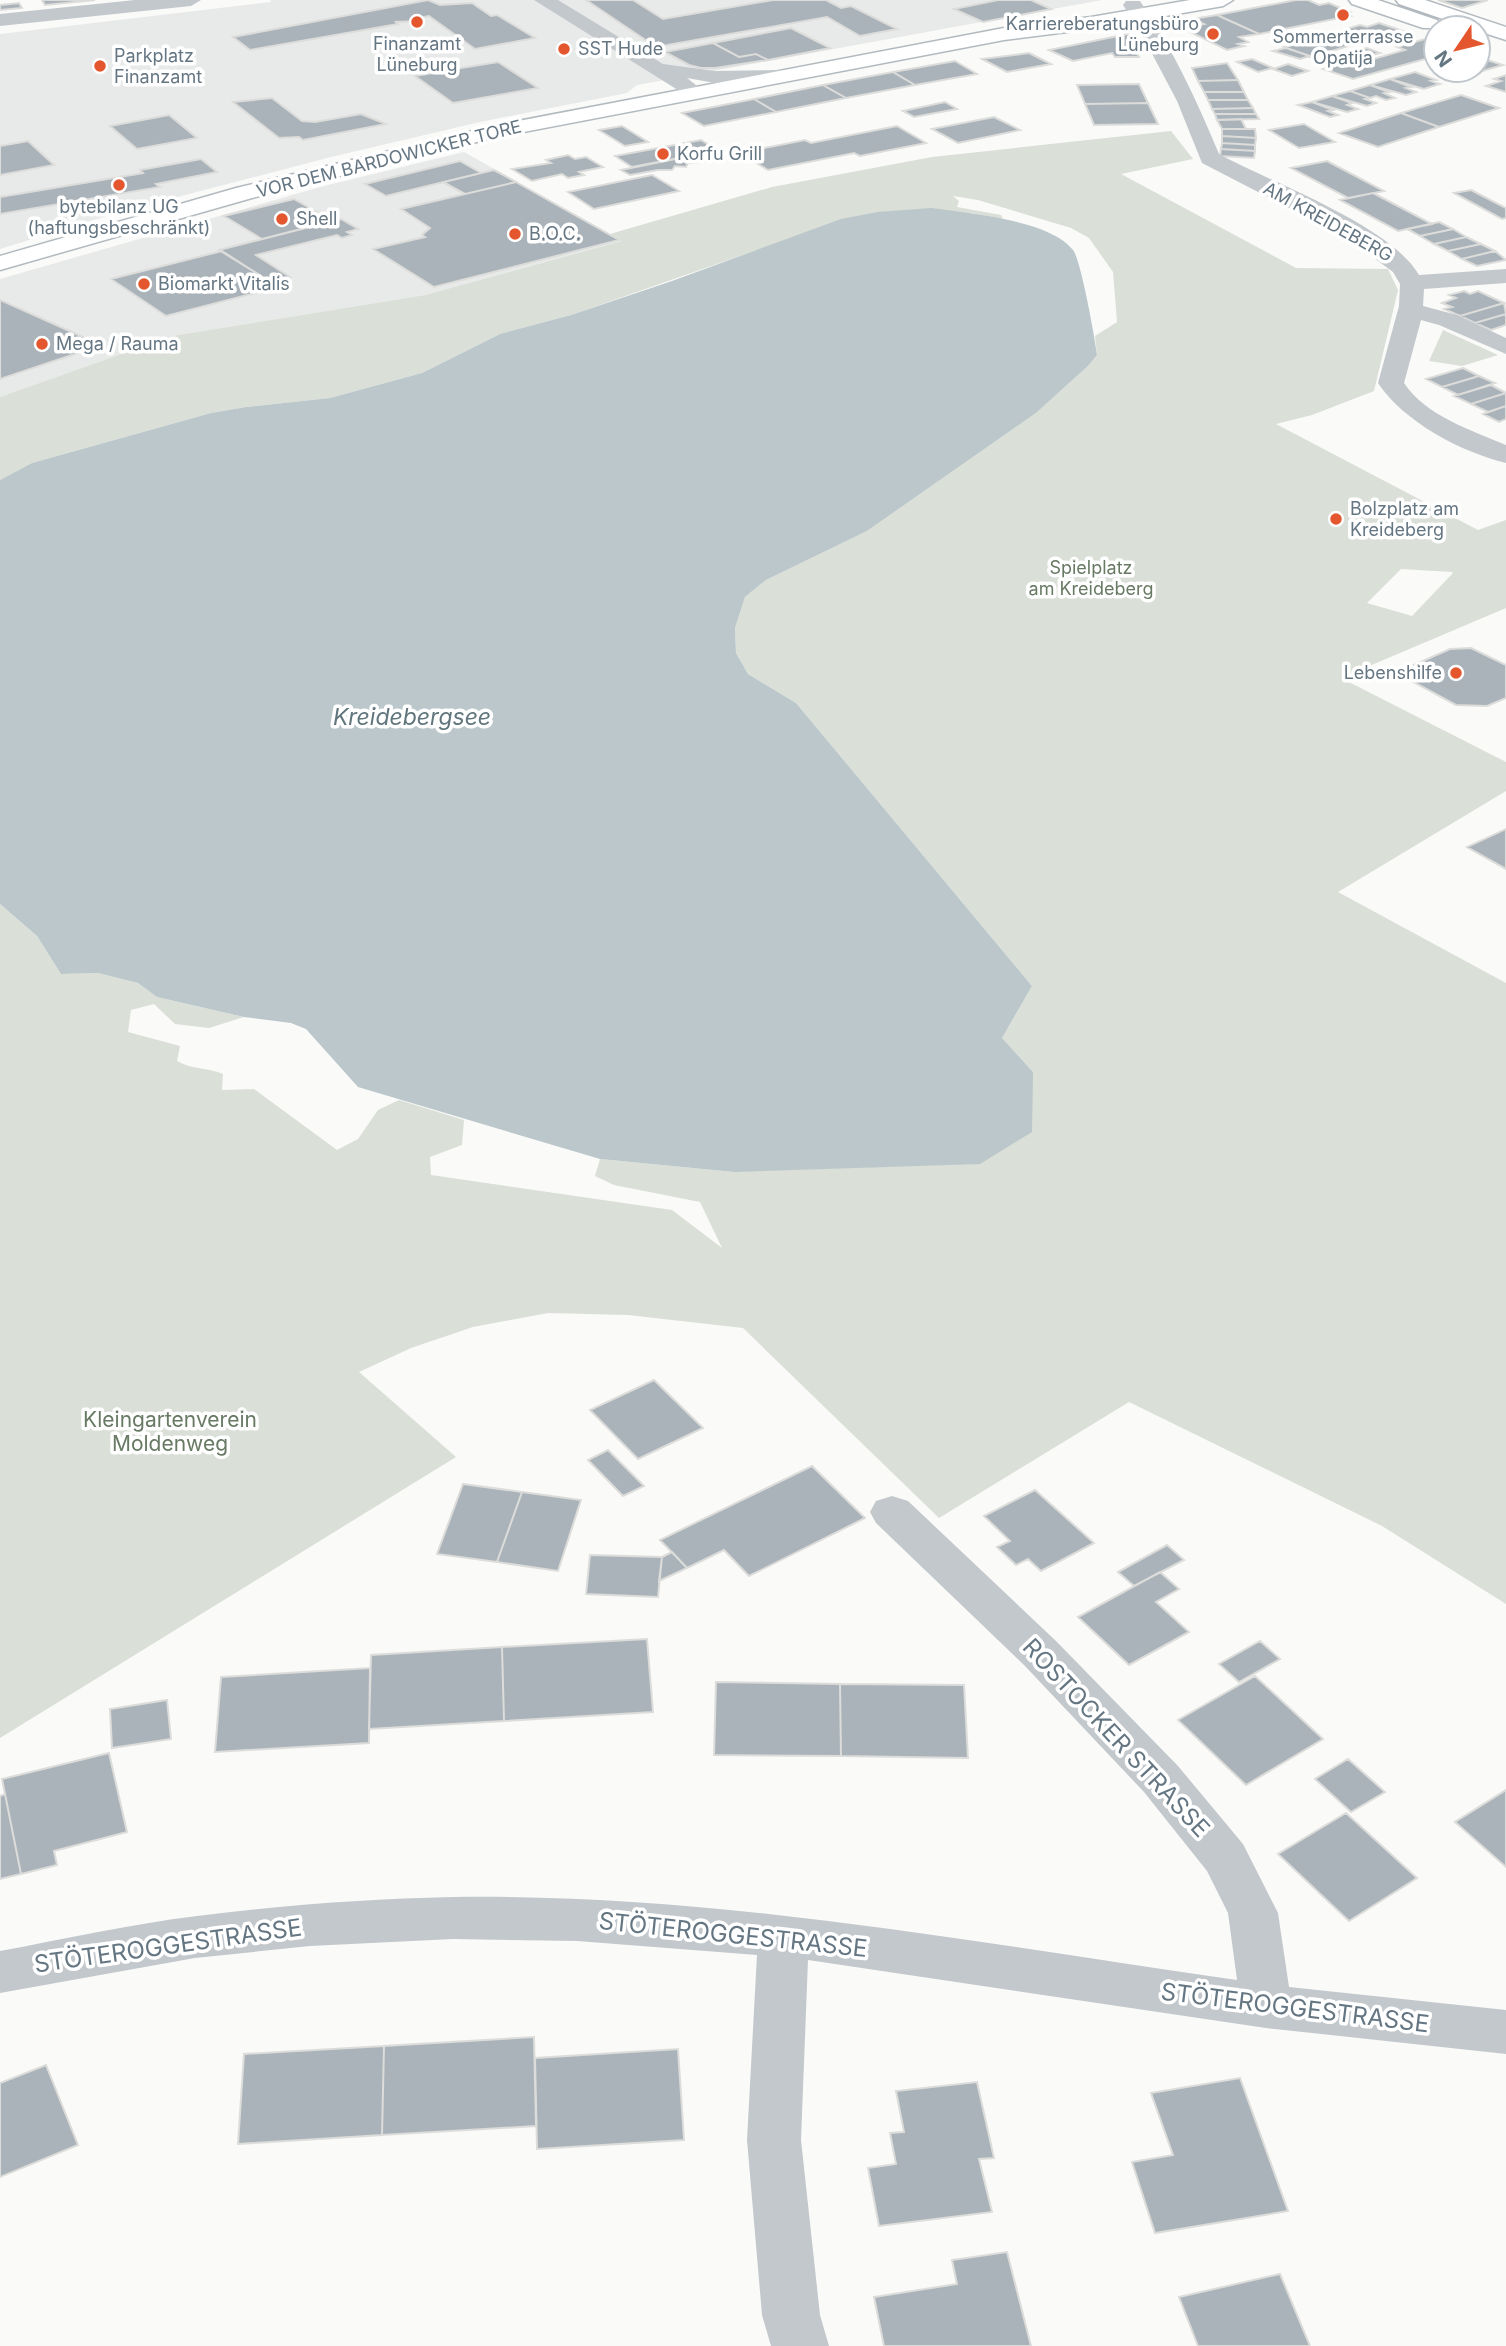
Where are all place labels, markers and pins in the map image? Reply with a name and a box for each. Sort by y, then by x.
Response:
marker: Sommerterrasse Opatija [1335,7,1351,23]
place label: Karriereberatungsbüro Lüneburg [1006,13,1199,55]
marker: Finanzamt Lüneburg [409,14,425,30]
marker: Karriereberatungsbüro Lüneburg [1205,26,1221,42]
place label: Sommerterrasse Opatija [1272,26,1414,68]
place label: Finanzamt Lüneburg [373,33,461,75]
place label: SST Hude [578,38,663,59]
marker: SST Hude [556,41,572,57]
place label: Parkplatz Finanzamt [114,45,202,87]
marker: Parkplatz Finanzamt [92,58,108,74]
place label: Korfu Grill [677,143,762,164]
marker: Korfu Grill [655,146,671,162]
marker: bytebilanz UG (haftungsbeschränkt) [111,177,127,193]
place label: bytebilanz UG (haftungsbeschränkt) [28,196,210,238]
place label: Shell [296,208,337,229]
marker: Shell [274,211,290,227]
place label: B.O.C. [529,223,581,244]
marker: B.O.C. [507,226,523,242]
place label: Biomarkt Vitalis [158,273,290,294]
marker: Biomarkt Vitalis [136,276,152,292]
place label: Mega / Rauma [56,333,179,354]
marker: Mega / Rauma [34,336,50,352]
place label: Bolzplatz am Kreideberg [1350,498,1459,540]
marker: Bolzplatz am Kreideberg [1328,511,1344,527]
place label: Lebenshilfe [1344,662,1442,683]
marker: Lebenshilfe [1448,665,1464,681]

